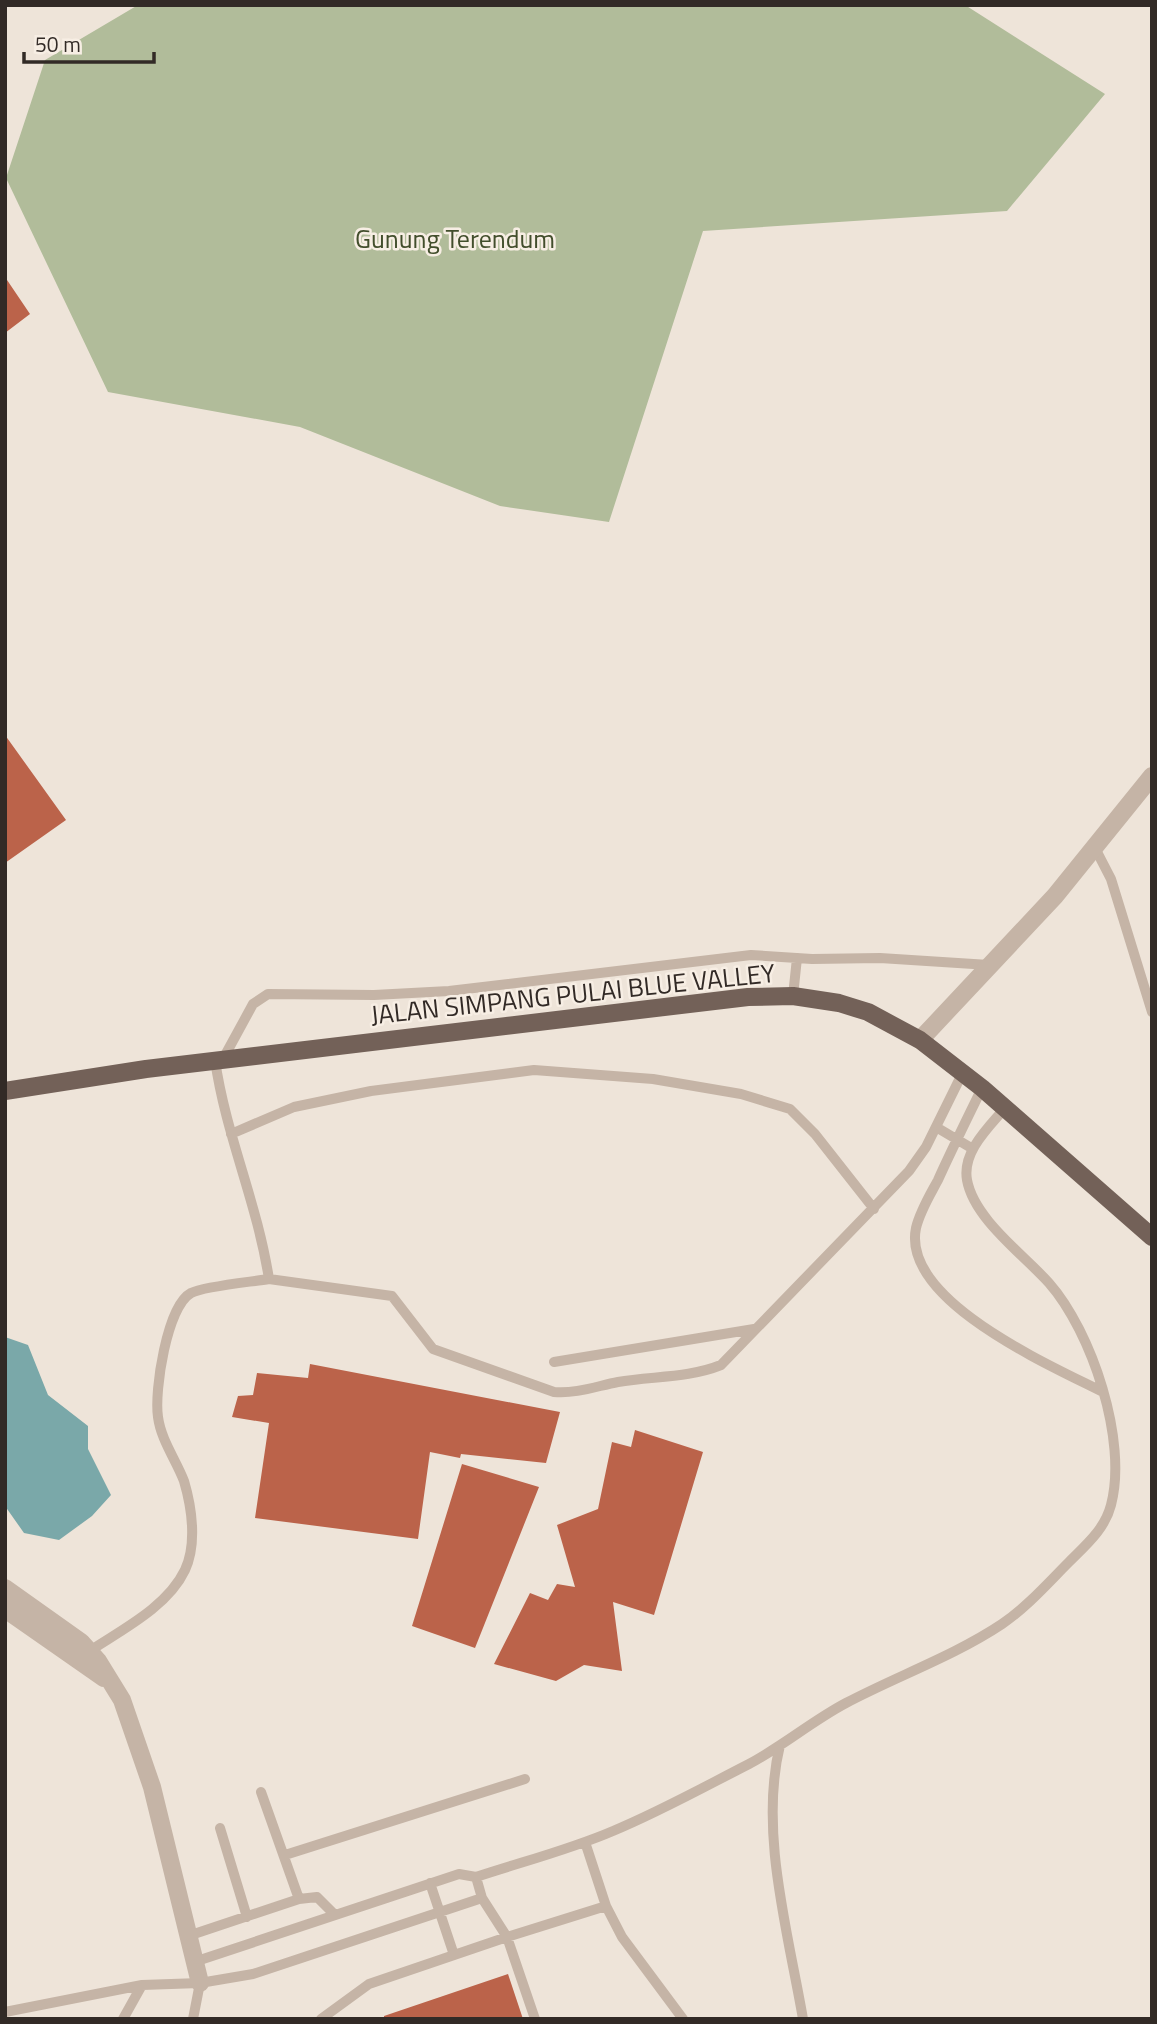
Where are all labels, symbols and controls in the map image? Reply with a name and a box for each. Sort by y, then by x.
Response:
scale bar [24,21,154,65]
text: 50 m [35,28,81,60]
park label: Gunung Terendum [355,219,555,258]
street label: JALAN SIMPANG PULAI BLUE VALLEY [369,953,777,1034]

